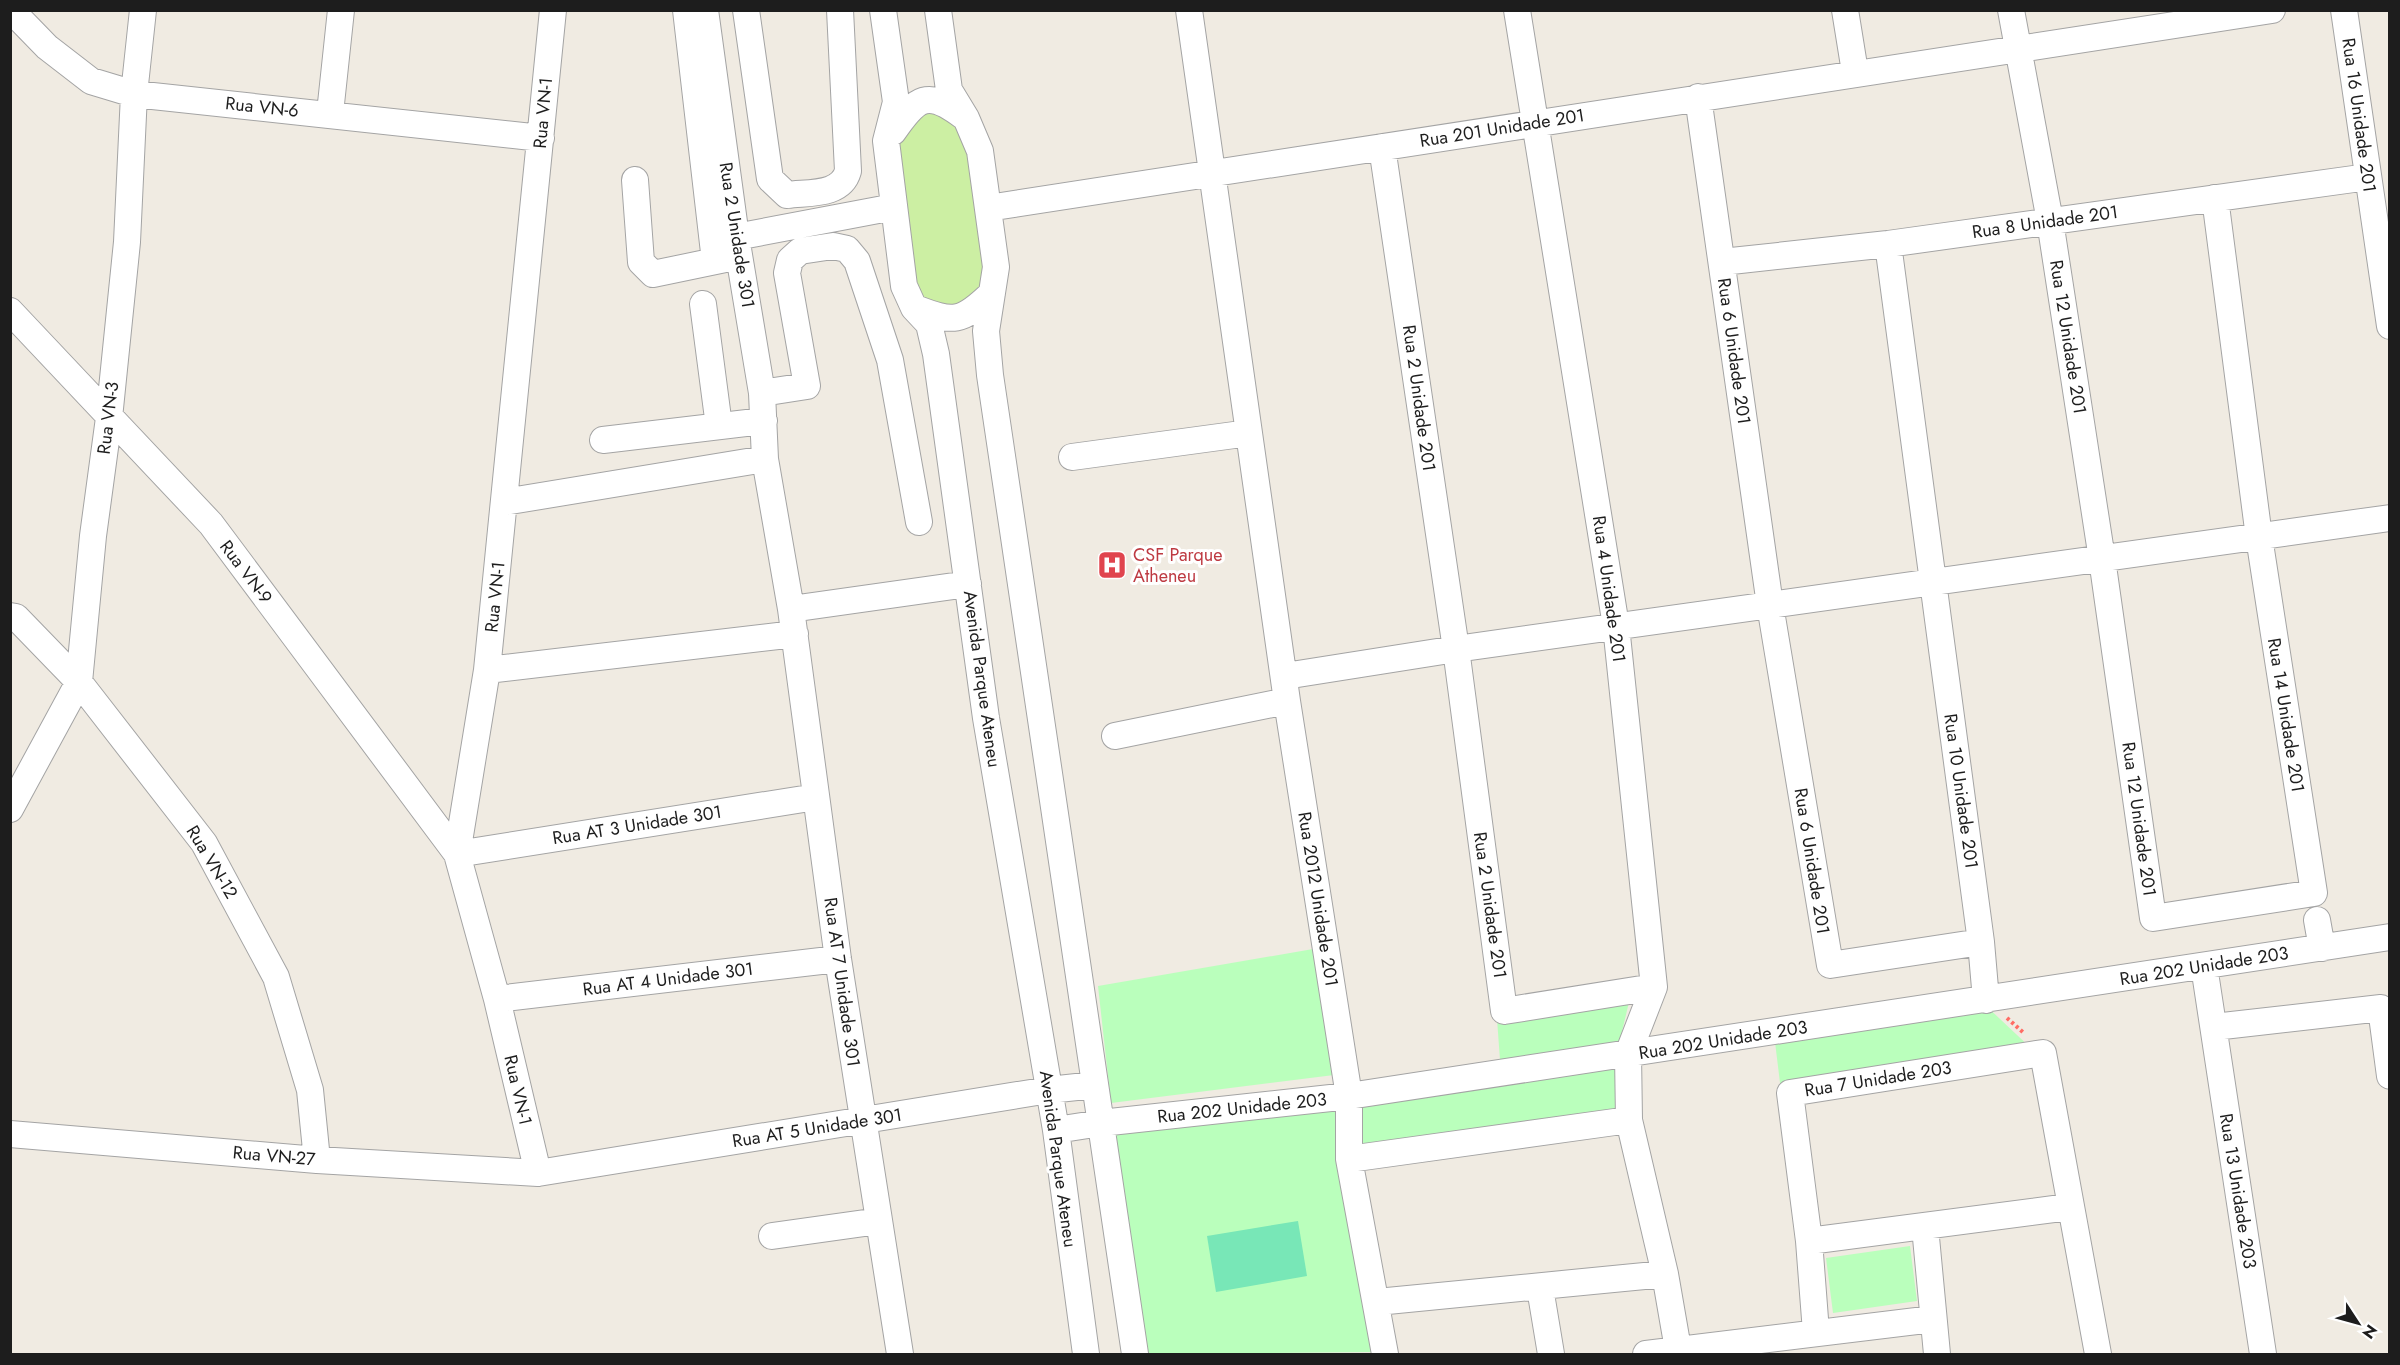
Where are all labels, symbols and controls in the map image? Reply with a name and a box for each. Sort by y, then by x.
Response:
street label: Rua 16 Unidade 201 [2335,36,2383,194]
street label: Rua VN-1 [527,76,559,150]
street label: Rua VN-6 [224,90,300,124]
street label: Rua 201 Unidade 201 [1418,102,1586,154]
street label: Rua 2 Unidade 301 [713,160,761,310]
street label: Rua 8 Unidade 201 [1970,199,2120,245]
street label: Rua 12 Unidade 201 [2043,258,2093,416]
street label: Rua 6 Unidade 201 [1711,276,1757,426]
street label: Rua 2 Unidade 201 [1396,323,1442,473]
street label: Rua VN-3 [91,380,125,456]
street label: Rua 4 Unidade 201 [1586,514,1632,664]
street label: Rua VN-9 [213,535,279,609]
place label: CSF Parque Atheneu [1133,542,1222,589]
hospital icon: CSF Parque Atheneu [1096,549,1128,581]
street label: Rua VN-1 [478,560,512,634]
street label: Avenida Parque Ateneu [957,589,1007,769]
street label: Rua 14 Unidade 201 [2261,636,2311,794]
street label: Rua 10 Unidade 201 [1937,712,1985,870]
street label: Rua 12 Unidade 201 [2115,740,2163,898]
street label: Rua 6 Unidade 201 [1788,786,1836,936]
street label: Rua AT 3 Unidade 301 [550,799,724,851]
street label: Rua 2012 Unidade 201 [1291,810,1345,988]
street label: Rua VN-12 [180,820,244,904]
street label: Rua 2 Unidade 201 [1467,830,1513,980]
street label: Rua AT 7 Unidade 301 [817,896,867,1068]
street label: Rua 202 Unidade 203 [2118,940,2290,992]
street label: Rua AT 4 Unidade 301 [581,956,755,1002]
street label: Rua 202 Unidade 203 [1637,1014,1809,1066]
street label: Rua VN-1 [497,1052,539,1128]
street label: Rua 7 Unidade 203 [1803,1055,1954,1103]
street label: Avenida Parque Ateneu [1033,1069,1083,1249]
street label: Rua 202 Unidade 203 [1156,1086,1328,1130]
street label: Rua AT 5 Unidade 301 [730,1102,904,1154]
street label: Rua 13 Unidade 203 [2213,1111,2263,1271]
street label: Rua VN-27 [232,1139,317,1173]
north arrow [2328,1293,2388,1353]
text: N [2357,1320,2383,1343]

